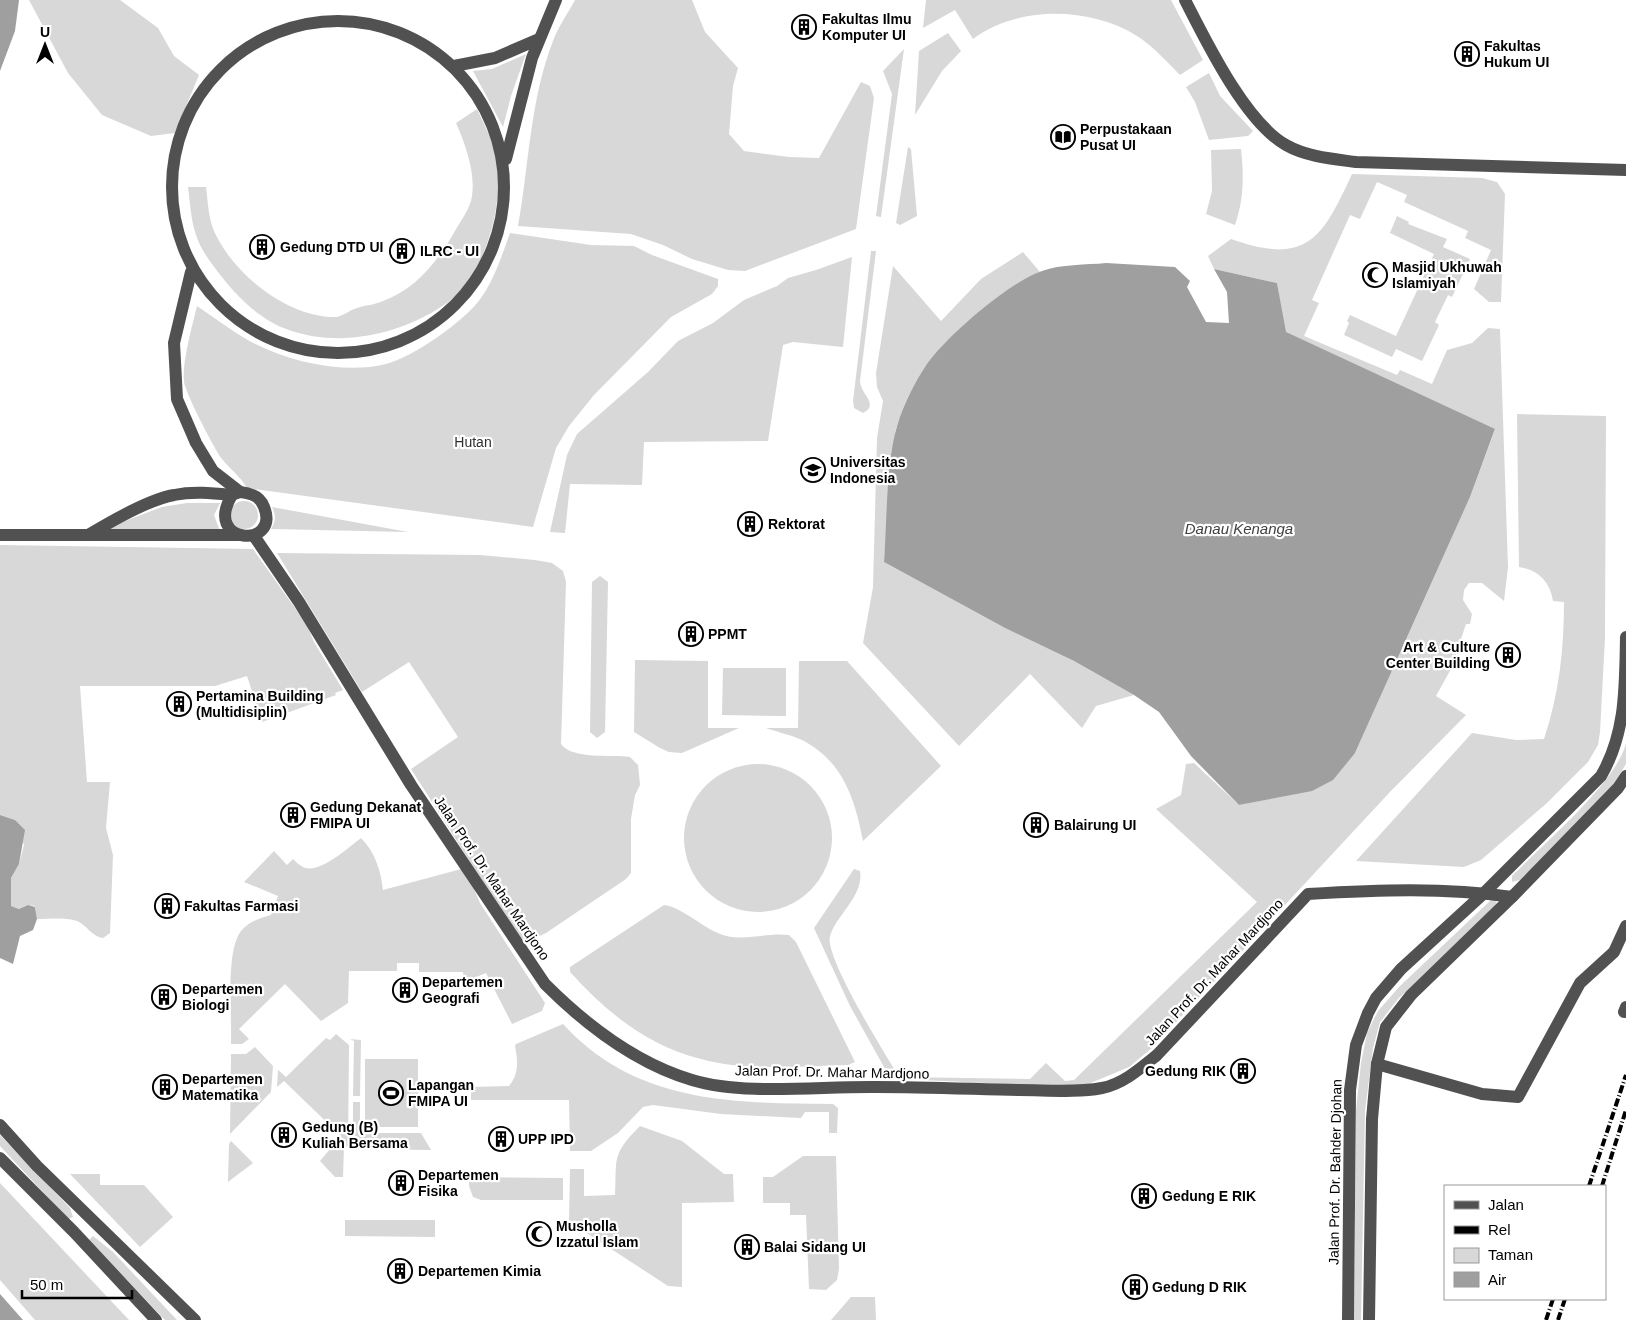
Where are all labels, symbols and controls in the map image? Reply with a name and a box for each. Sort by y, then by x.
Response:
place label: Fakultas Ilmu Komputer UI [822,11,911,43]
building icon: Fakultas Ilmu Komputer UI [791,14,817,40]
north arrow [20,20,70,70]
text: U [40,24,50,40]
place label: Fakultas Hukum UI [1484,38,1549,70]
building icon: Fakultas Hukum UI [1454,41,1480,67]
place label: Perpustakaan Pusat UI [1080,121,1172,153]
library icon: Perpustakaan Pusat UI [1050,124,1076,150]
building icon: Gedung DTD UI [249,234,275,260]
building icon: ILRC - UI [389,238,415,264]
place label: Gedung DTD UI [280,239,383,255]
place label: ILRC - UI [420,243,479,259]
place label: Masjid Ukhuwah Islamiyah [1392,259,1502,291]
mosque icon: Masjid Ukhuwah Islamiyah [1362,262,1388,288]
park label: Hutan [454,434,492,450]
place label: Universitas Indonesia [830,454,906,486]
school or university icon: Universitas Indonesia [800,457,826,483]
building icon: Rektorat [737,511,763,537]
place label: Rektorat [768,516,825,532]
water label: Danau Kenanga [1185,520,1293,537]
building icon: PPMT [678,621,704,647]
place label: PPMT [708,626,747,642]
place label: Art & Culture Center Building [1386,639,1490,671]
building icon: Art & Culture Center Building [1495,642,1521,668]
place label: Pertamina Building (Multidisiplin) [196,688,324,720]
building icon: Pertamina Building (Multidisiplin) [166,691,192,717]
street label: Jalan Prof. Dr. Mahar Mardjono [431,793,553,963]
place label: Gedung Dekanat FMIPA UI [310,799,422,831]
building icon: Gedung Dekanat FMIPA UI [280,802,306,828]
building icon: Balairung UI [1023,812,1049,838]
place label: Balairung UI [1054,817,1136,833]
building icon: Fakultas Farmasi [154,893,180,919]
street label: Jalan Prof. Dr. Mahar Mardjono [1142,895,1286,1049]
place label: Fakultas Farmasi [184,898,298,914]
place label: Departemen Geografi [422,974,503,1006]
building icon: Departemen Geografi [392,977,418,1003]
place label: Departemen Biologi [182,981,263,1013]
building icon: Departemen Biologi [151,984,177,1010]
building icon: Gedung RIK [1230,1058,1256,1084]
street label: Jalan Prof. Dr. Mahar Mardjono [735,1062,930,1082]
place label: Gedung RIK [1145,1063,1226,1079]
place label: Departemen Matematika [182,1071,263,1103]
building icon: Departemen Matematika [152,1074,178,1100]
place label: Lapangan FMIPA UI [408,1077,474,1109]
street label: Jalan Prof. Dr. Bahder Djohan [1325,1079,1345,1265]
sports icon: Lapangan FMIPA UI [378,1080,404,1106]
place label: Gedung (B) Kuliah Bersama [302,1119,408,1151]
building icon: Gedung (B) Kuliah Bersama [271,1122,297,1148]
building icon: UPP IPD [488,1126,514,1152]
place label: UPP IPD [518,1131,574,1147]
place label: Departemen Fisika [418,1167,499,1199]
building icon: Departemen Fisika [388,1170,414,1196]
building icon: Gedung E RIK [1131,1183,1157,1209]
legend [1444,1185,1606,1300]
place label: Gedung E RIK [1162,1188,1256,1204]
text: Jalan [1488,1196,1524,1213]
place label: Musholla Izzatul Islam [556,1218,638,1250]
mosque icon: Musholla Izzatul Islam [526,1221,552,1247]
text: Rel [1488,1221,1511,1238]
building icon: Balai Sidang UI [734,1234,760,1260]
place label: Balai Sidang UI [764,1239,866,1255]
text: Taman [1488,1246,1533,1263]
building icon: Departemen Kimia [387,1258,413,1284]
place label: Departemen Kimia [418,1263,541,1279]
scale bar [22,1268,132,1300]
text: Air [1488,1271,1506,1288]
building icon: Gedung D RIK [1122,1274,1148,1300]
text: 50 m [30,1276,63,1293]
place label: Gedung D RIK [1152,1279,1247,1295]

